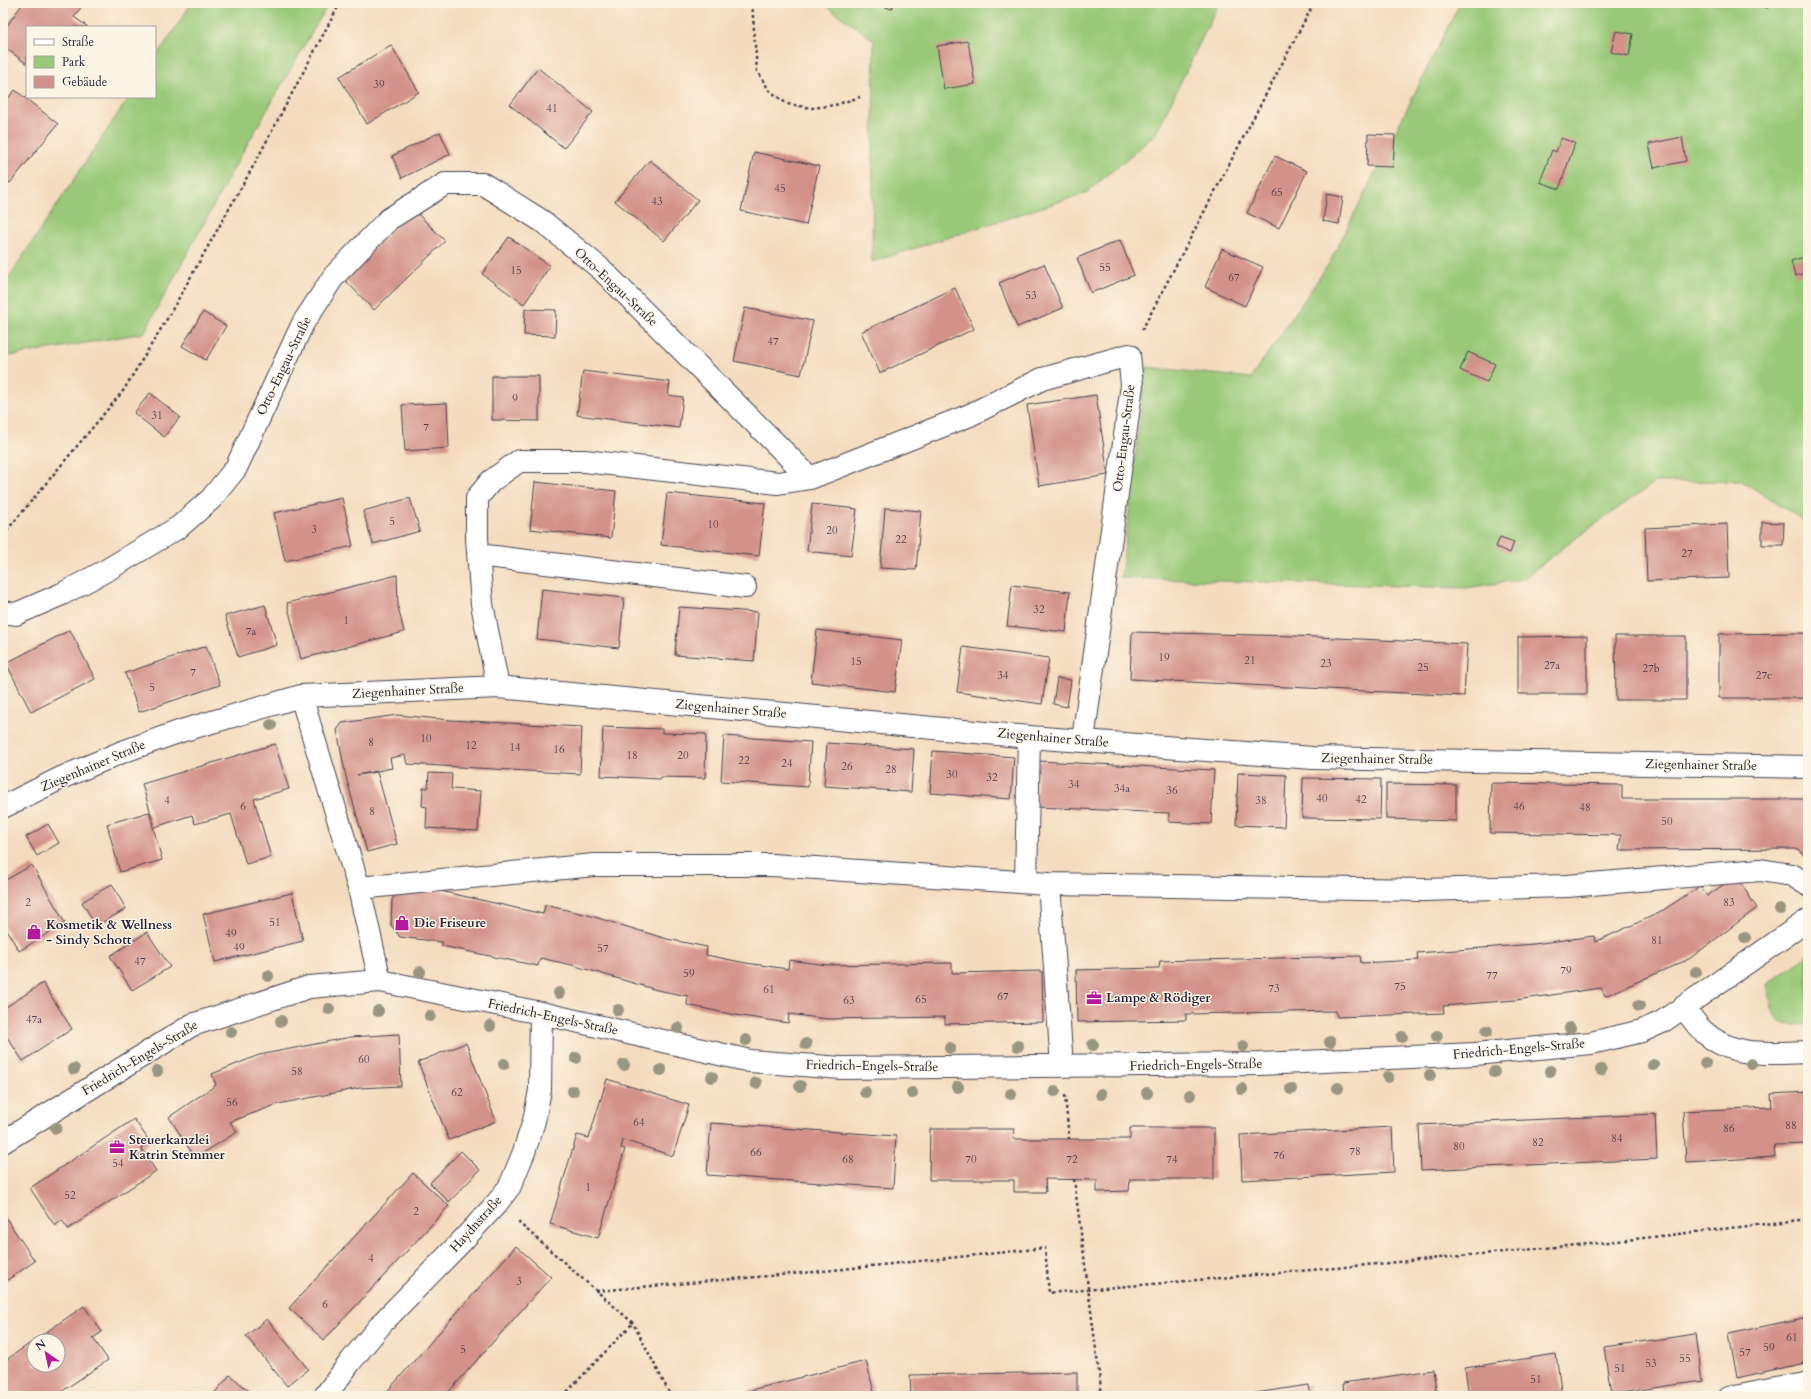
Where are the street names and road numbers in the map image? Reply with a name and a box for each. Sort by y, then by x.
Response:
street label: Otto-Engau-Straße [570,244,662,331]
street label: Otto-Engau-Straße [252,313,316,419]
street label: Otto-Engau-Straße [1108,383,1140,493]
street label: Ziegenhainer Straße [352,679,464,703]
street label: Ziegenhainer Straße [674,695,788,723]
street label: Ziegenhainer Straße [996,724,1110,752]
street label: Ziegenhainer Straße [38,736,148,796]
street label: Ziegenhainer Straße [1321,749,1433,769]
street label: Ziegenhainer Straße [1645,755,1757,775]
street label: Friedrich-Engels-Straße [486,994,620,1040]
street label: Friedrich-Engels-Straße [79,1016,202,1100]
street label: Friedrich-Engels-Straße [1452,1034,1586,1064]
street label: Friedrich-Engels-Straße [1130,1055,1263,1075]
street label: Friedrich-Engels-Straße [806,1056,939,1076]
street label: Haydnstraße [446,1192,506,1256]

